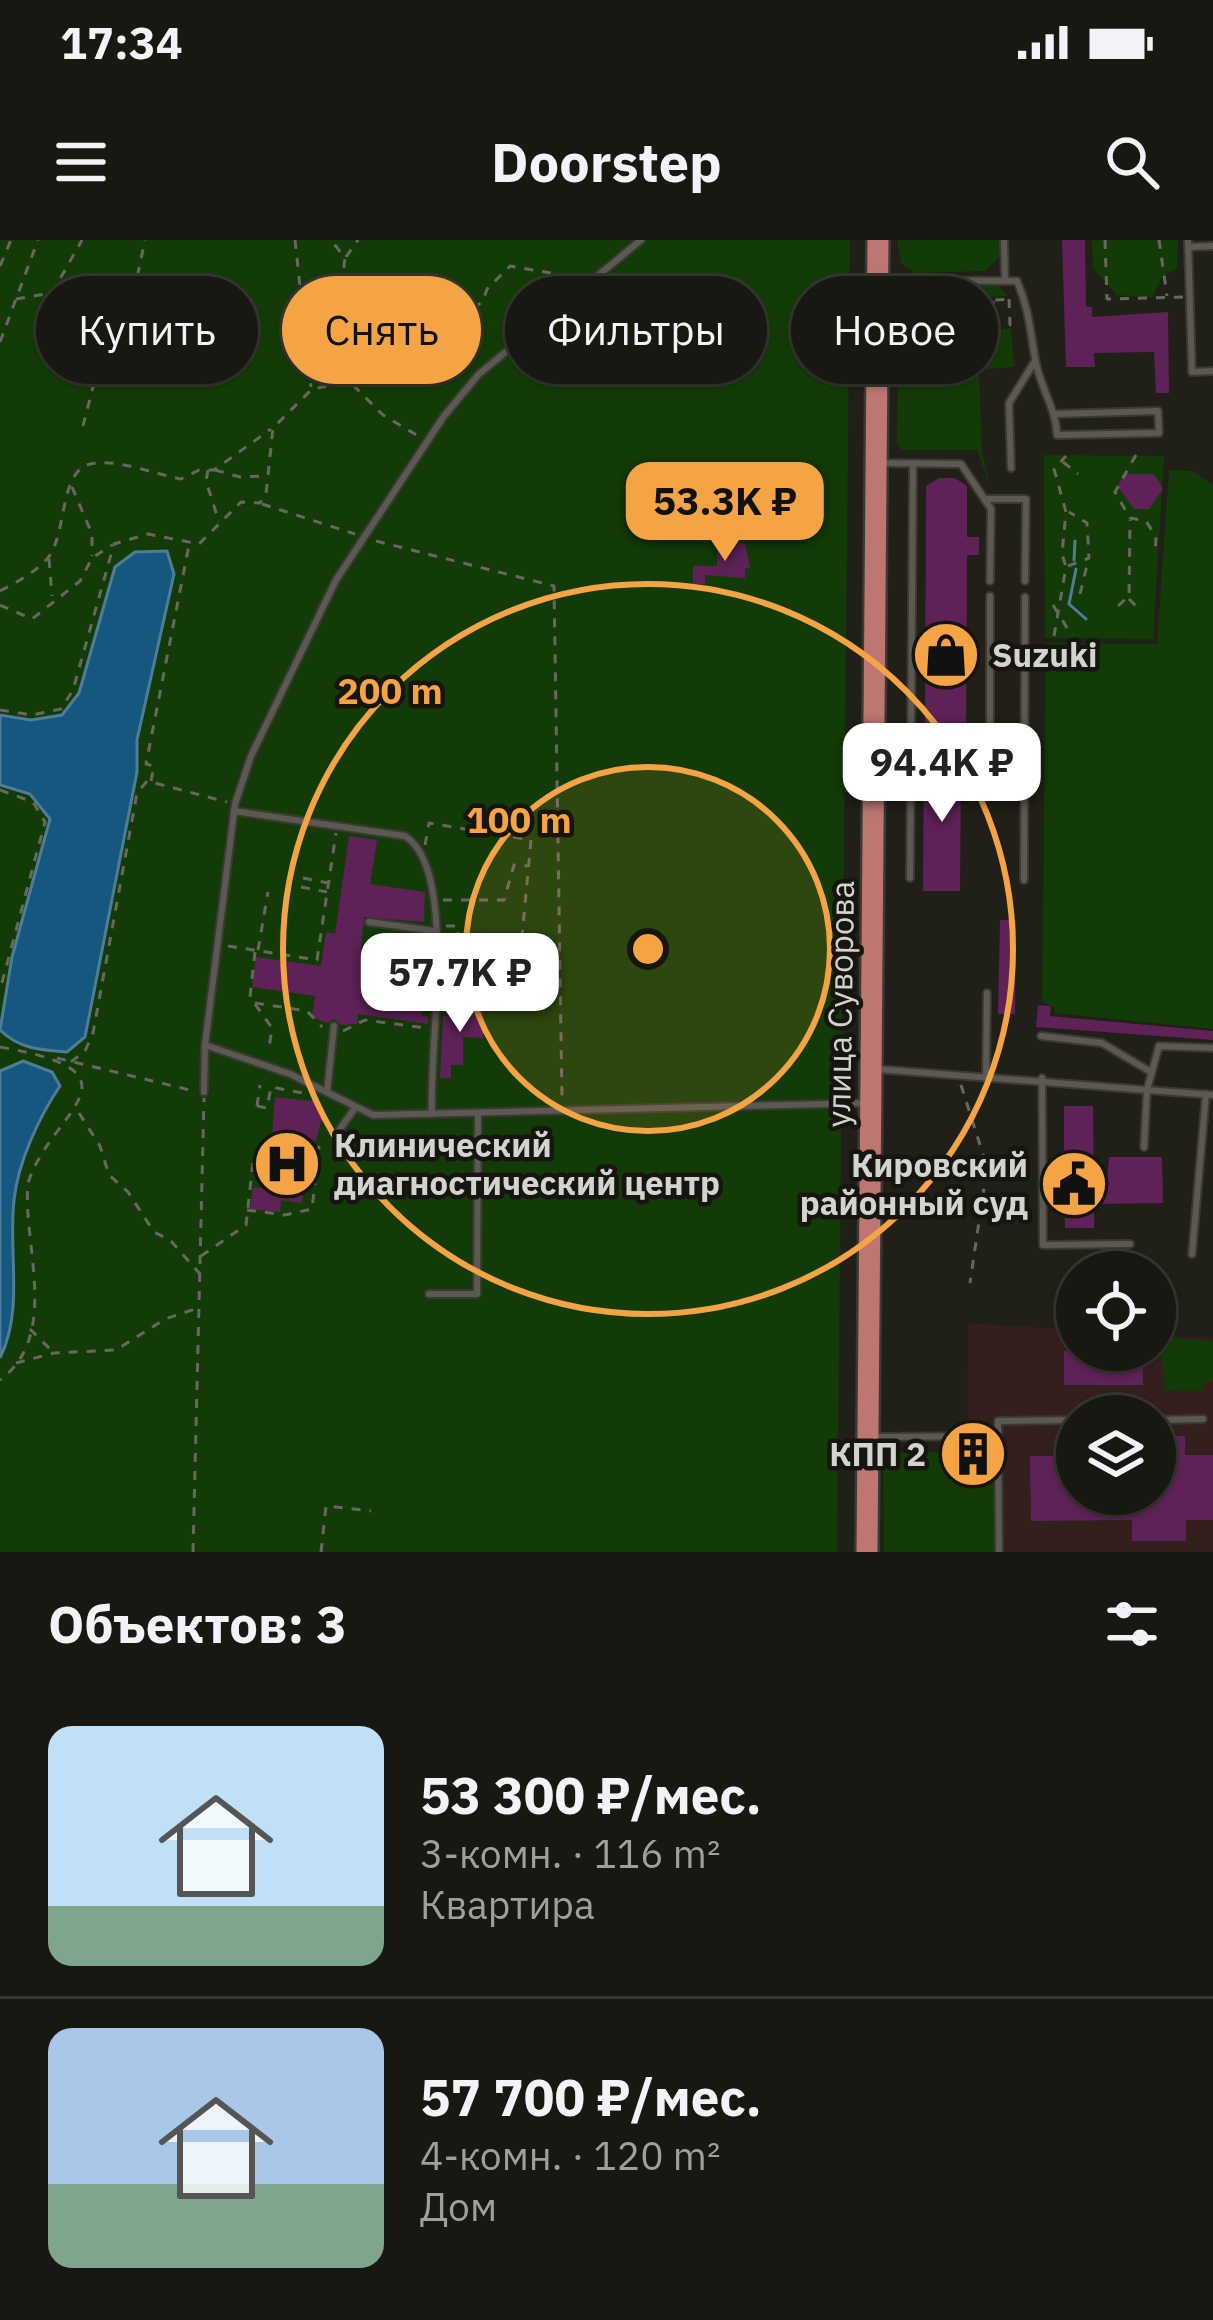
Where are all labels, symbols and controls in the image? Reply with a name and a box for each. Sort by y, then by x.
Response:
text: 17:34 [60,13,183,71]
text: Doorstep [491,127,722,197]
icon: menu [48,129,114,195]
icon: search [1099,129,1165,195]
chip: Купить [36,276,258,384]
chip: Снять [282,276,481,384]
chip: Фильтры [505,276,767,384]
chip: Новое [791,276,998,384]
pin: 53.3K ₽ [614,462,836,564]
text: 53.3K ₽ [653,475,797,526]
shop icon: Suzuki [911,620,981,690]
place label: Suzuki [992,633,1098,676]
text: 200 m [337,667,443,714]
pin: 94.4K ₽ [831,723,1053,825]
text: 94.4K ₽ [870,736,1014,787]
text: 100 m [466,796,572,843]
street label: улица Суворова [816,880,863,1128]
centre of rings [627,928,669,970]
pin: 57.7K ₽ [349,933,571,1035]
text: 57.7K ₽ [388,946,532,997]
place label: Клинический диагностический центр [334,1123,720,1204]
hospital icon: Клинический диагностический центр [252,1129,322,1199]
place label: Кировский районный суд [800,1143,1028,1224]
public building icon: Кировский районный суд [1039,1149,1109,1219]
map controls [1056,1251,1176,1515]
button: locate [1056,1251,1176,1371]
button: layers [1056,1395,1176,1515]
building icon: КПП 2 [938,1419,1008,1489]
place label: КПП 2 [829,1432,926,1475]
text: Объектов: 3 [48,1591,347,1657]
icon: filters [1099,1591,1165,1657]
text: 53 300 ₽/мес. [420,1762,762,1828]
icon: home [144,1774,288,1918]
text: 3-комн. · 116 m² [420,1828,720,1879]
text: Квартира [420,1879,595,1930]
text: 57 700 ₽/мес. [420,2064,762,2130]
icon: home [144,2076,288,2220]
text: 4-комн. · 120 m² [420,2130,720,2181]
text: Дом [420,2181,497,2232]

